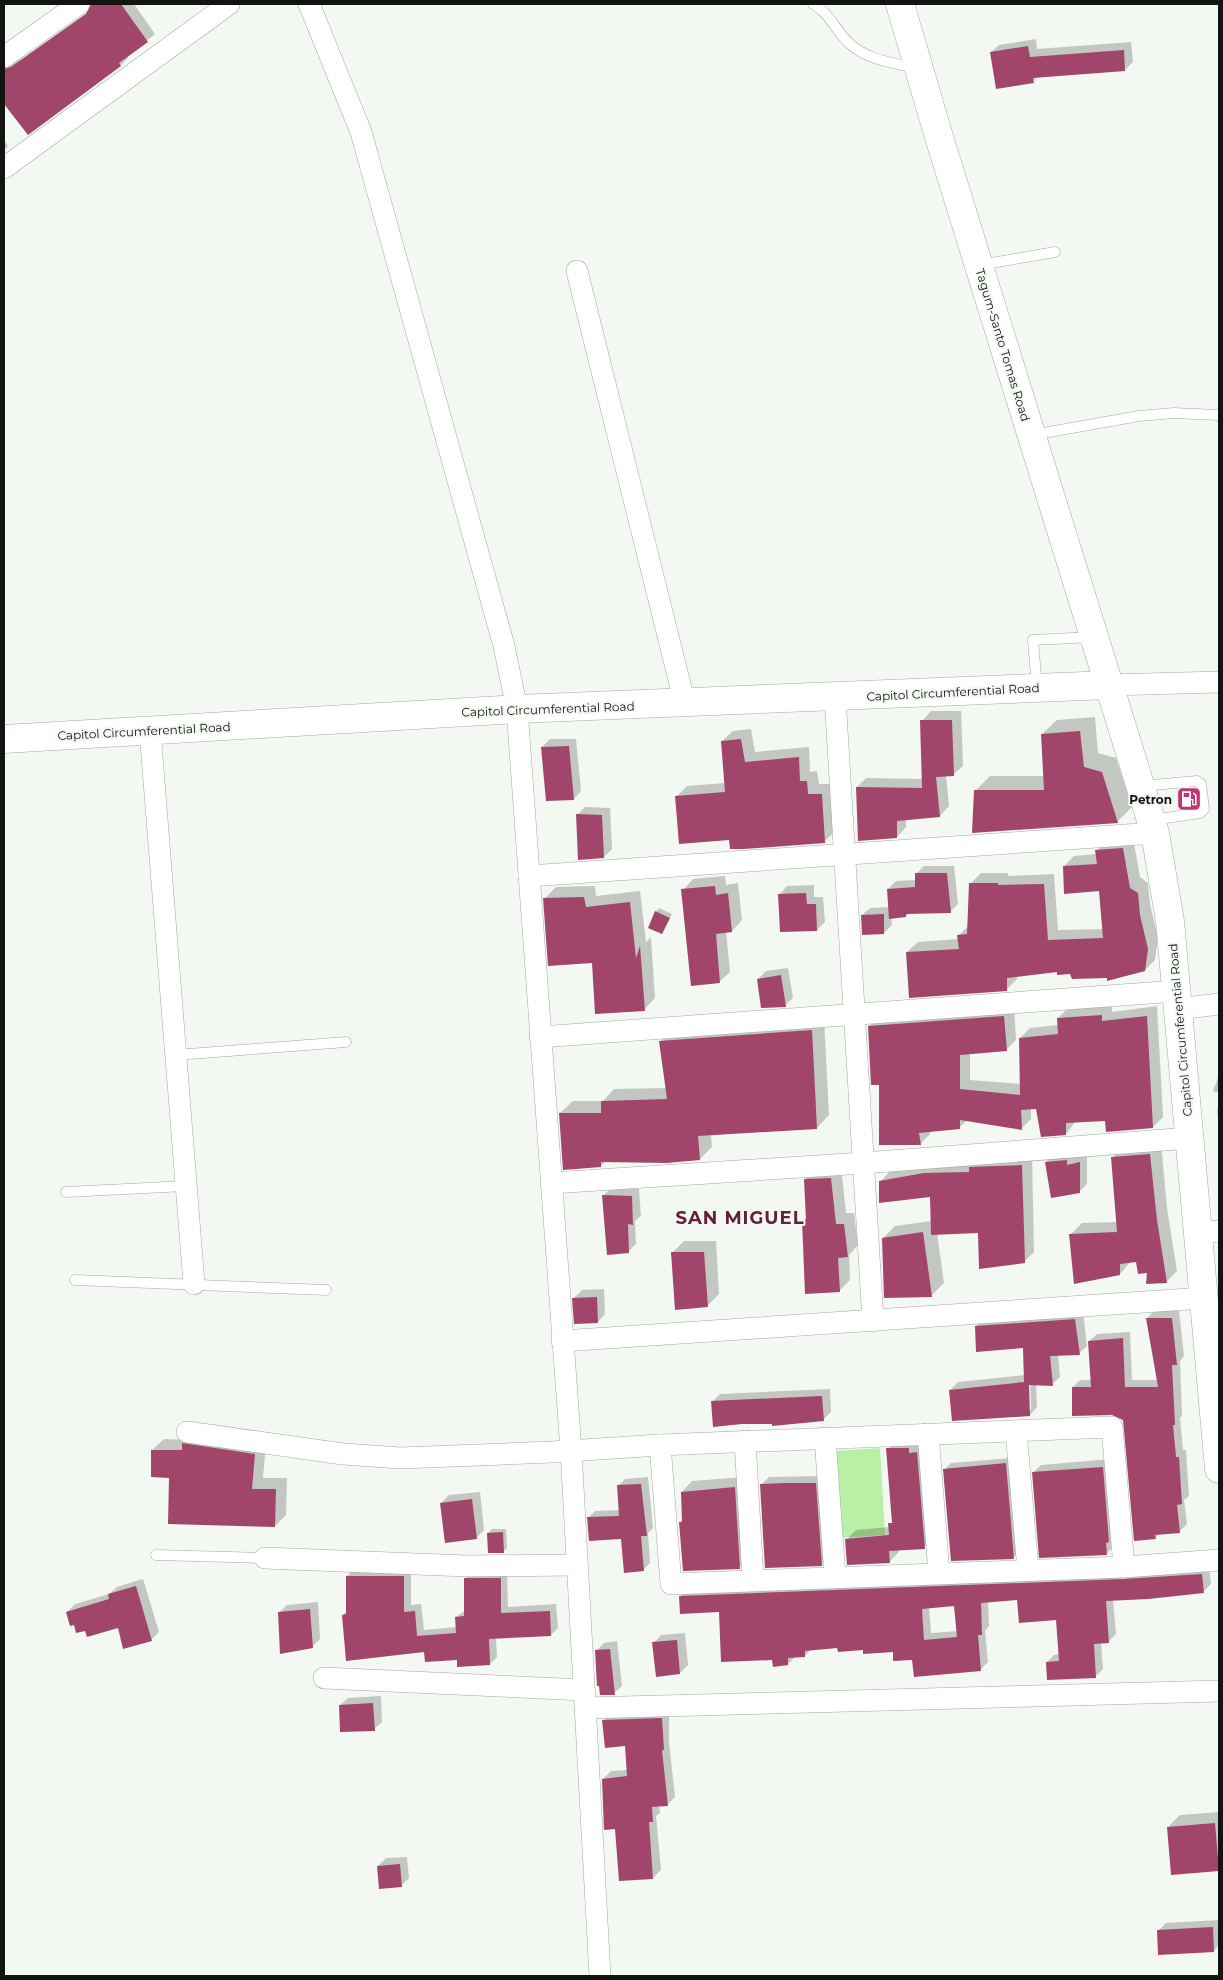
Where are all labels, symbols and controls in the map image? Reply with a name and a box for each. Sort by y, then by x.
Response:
street label: Tagum-Santo Tomas Road [973,267,1033,423]
street label: Capitol Circumferential Road [866,680,1040,704]
street label: Capitol Circumferential Road [461,698,635,720]
street label: Capitol Circumferential Road [57,719,231,743]
fuel station icon: Petron [1176,786,1202,812]
place label: Petron [1129,792,1172,807]
street label: Capitol Circumferential Road [1165,943,1195,1117]
district label: SAN MIGUEL [675,1207,805,1229]

